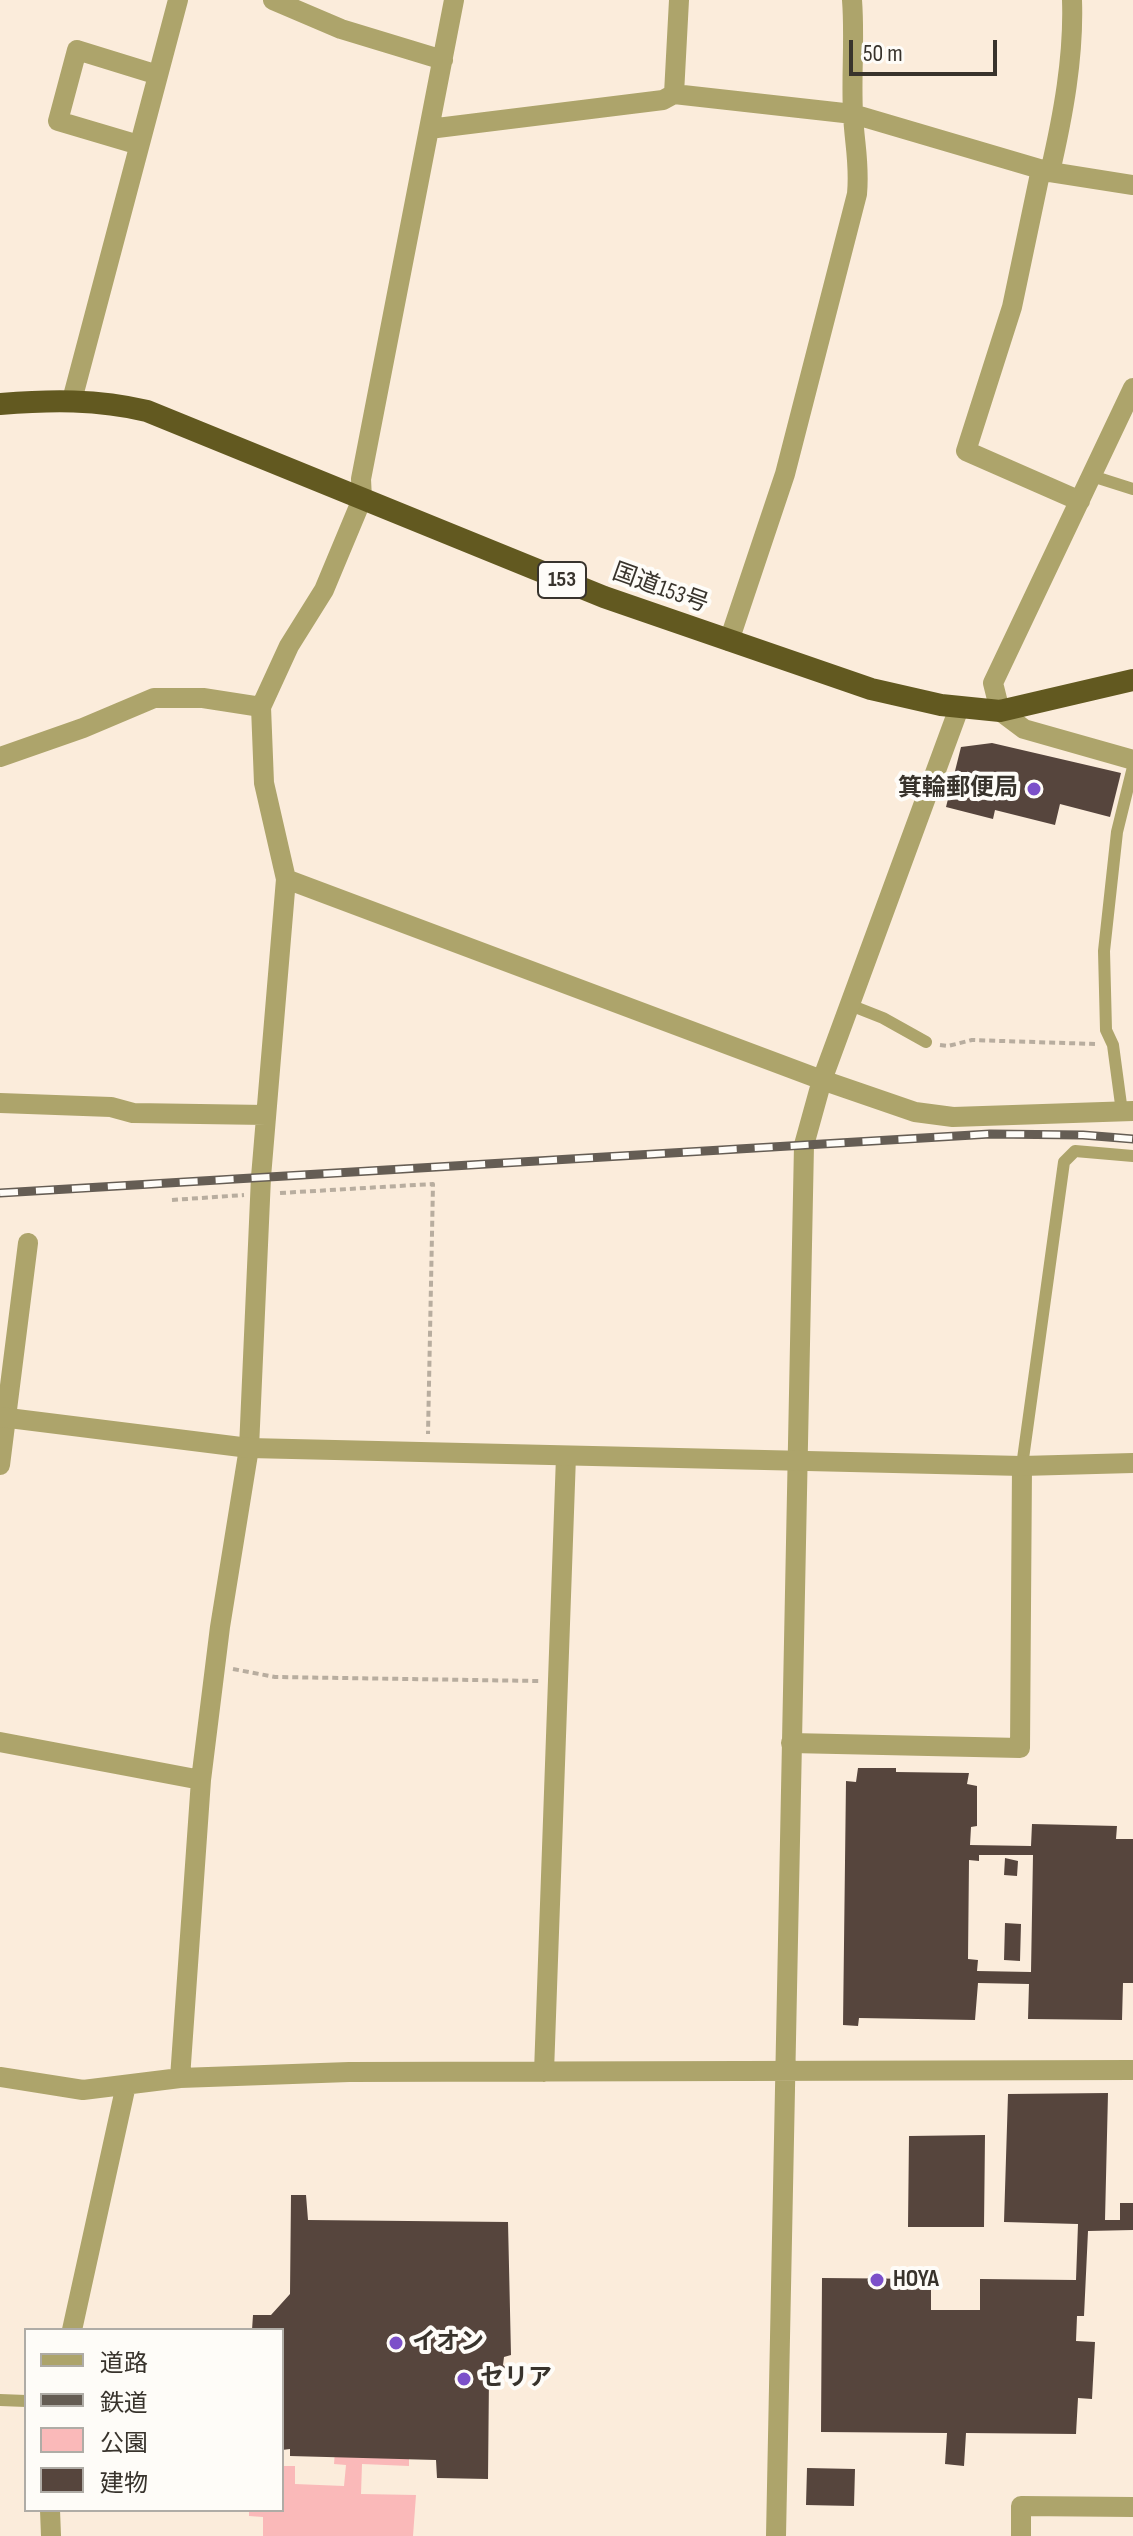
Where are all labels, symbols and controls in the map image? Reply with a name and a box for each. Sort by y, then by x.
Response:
scale bar [853,24,1001,74]
text: 50 m [863,39,903,68]
street label: 国道153号 [608,558,712,620]
road number: 153 [538,562,586,598]
place label: 箕輪郵便局 [898,775,1018,803]
marker: 箕輪郵便局 [1025,780,1043,798]
place label: HOYA [893,2266,939,2294]
marker: HOYA [868,2271,886,2289]
legend [24,2328,284,2512]
place label: イオン [412,2329,484,2357]
marker: イオン [387,2334,405,2352]
text: 道路 [100,2349,148,2378]
place label: セリア [480,2365,552,2393]
marker: セリア [455,2370,473,2388]
text: 鉄道 [100,2389,148,2418]
text: 公園 [100,2429,148,2458]
text: 建物 [100,2469,148,2498]

